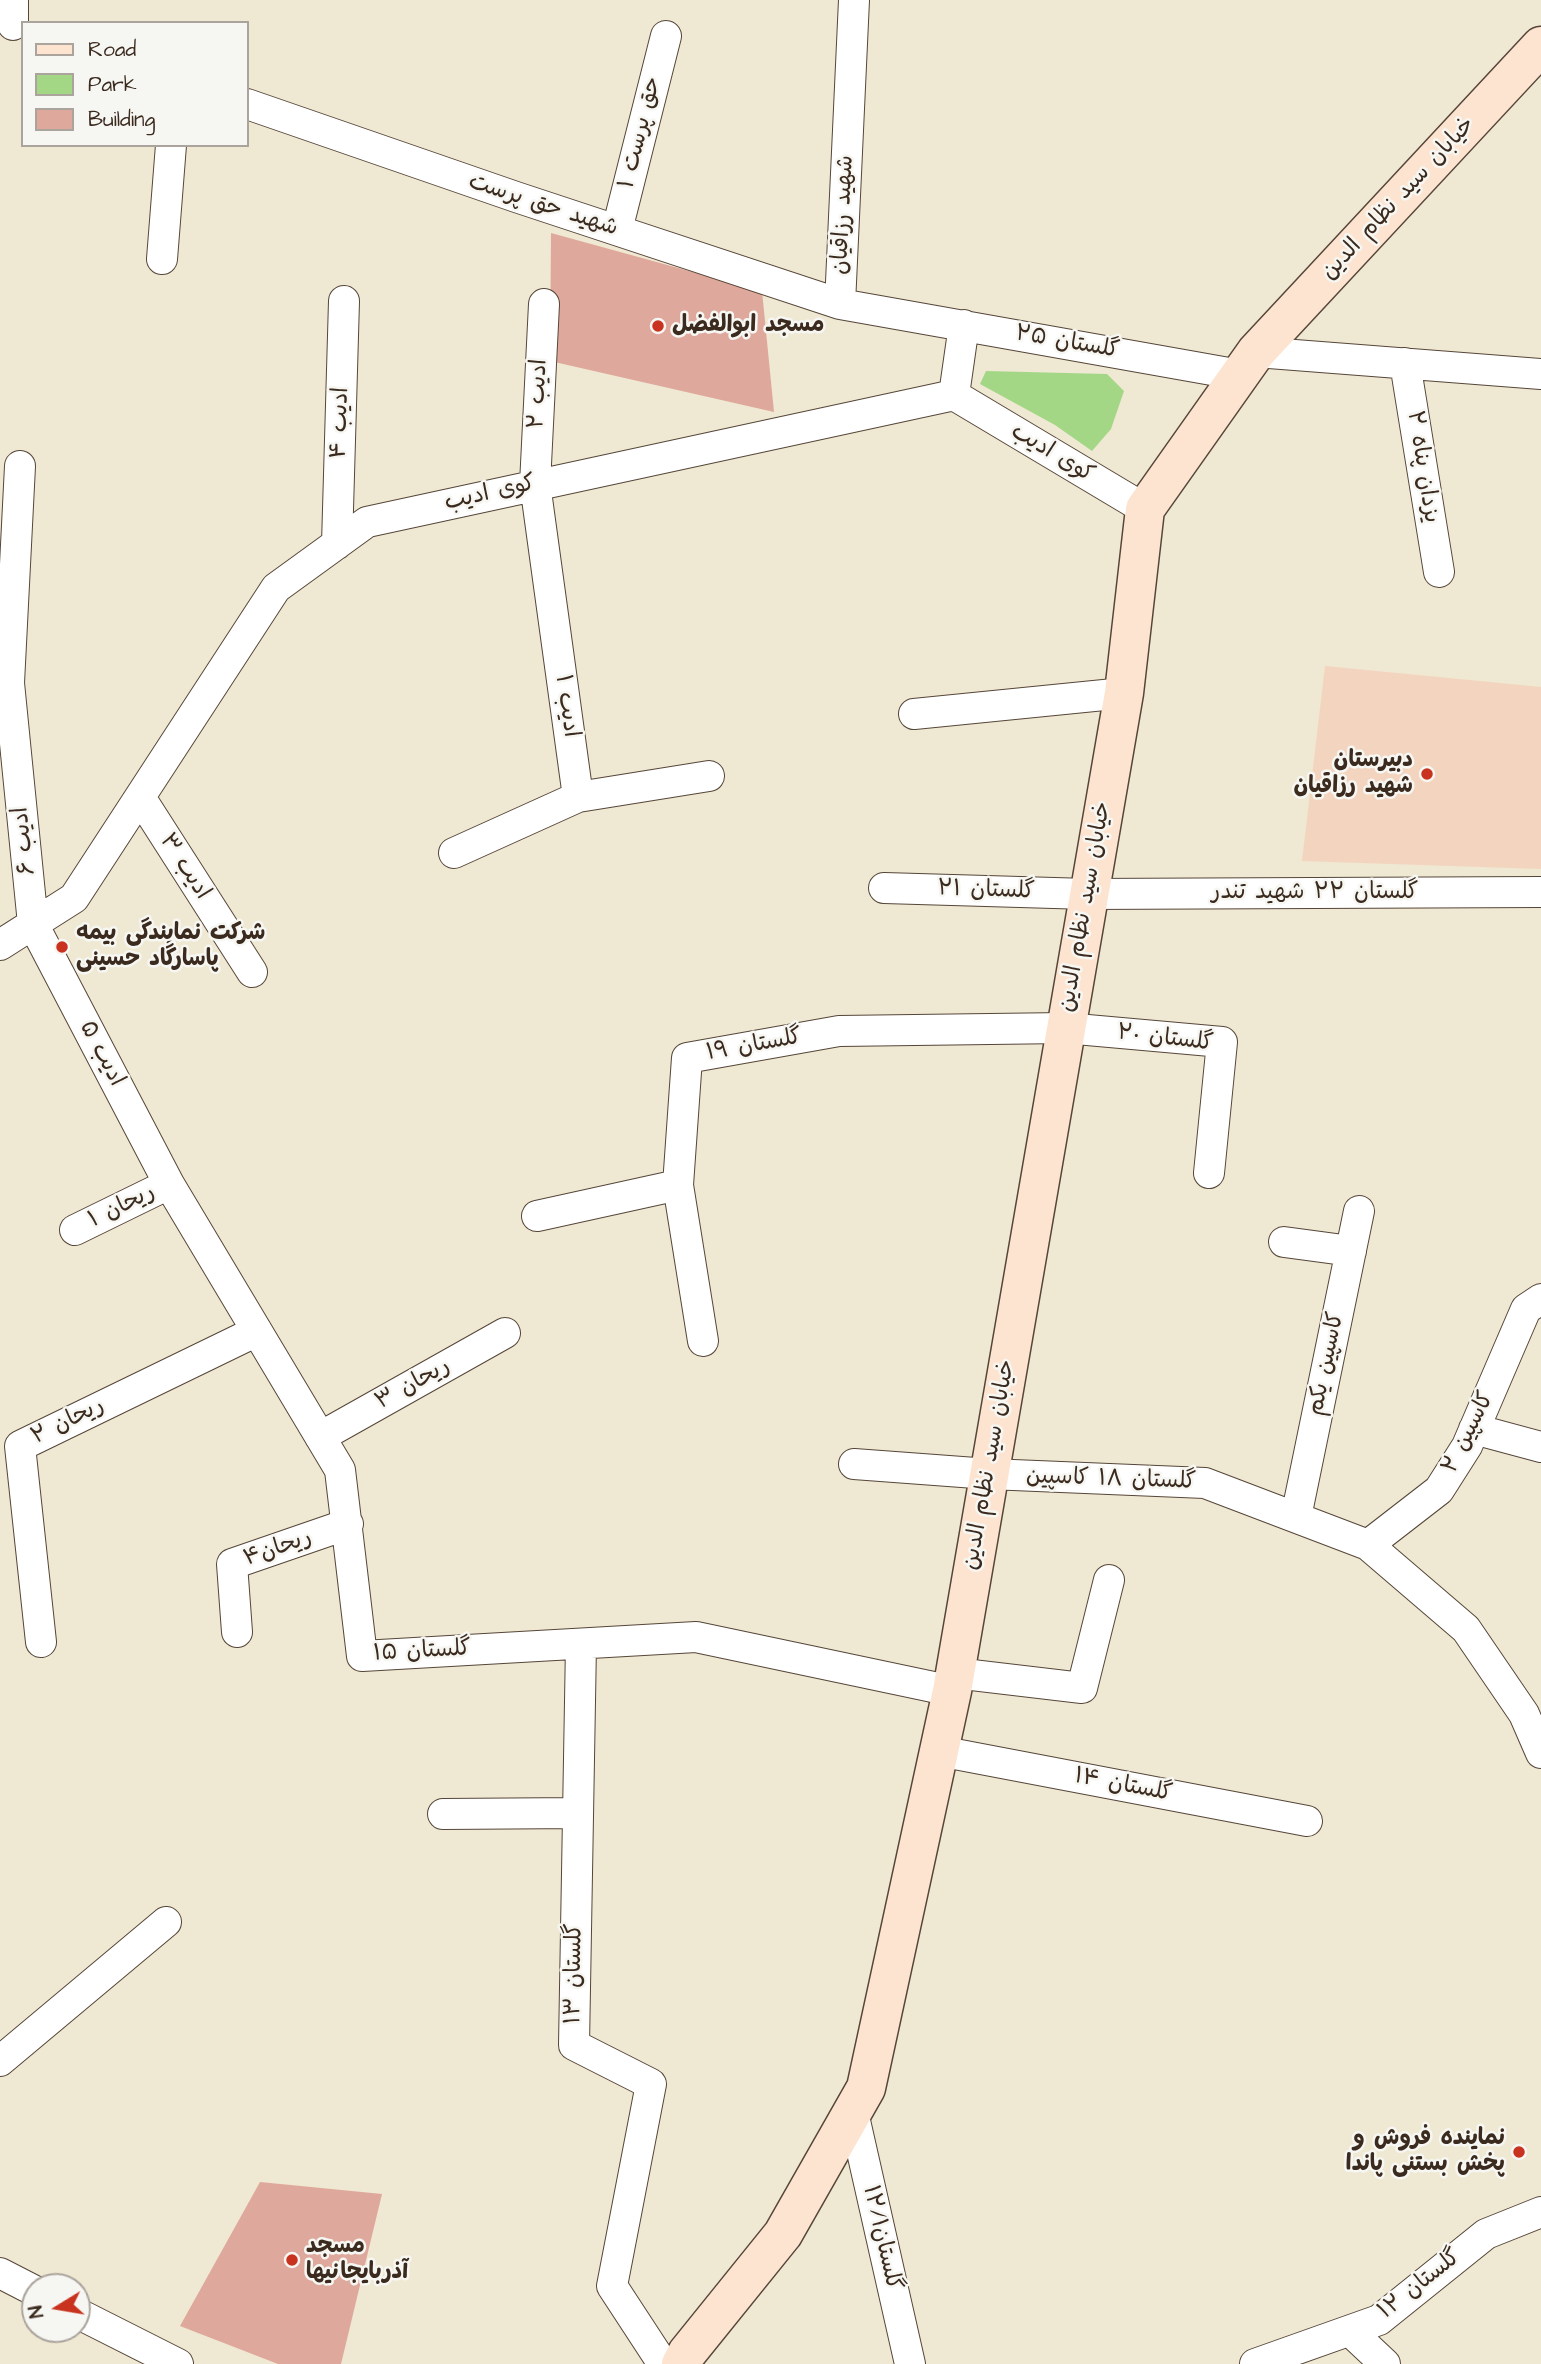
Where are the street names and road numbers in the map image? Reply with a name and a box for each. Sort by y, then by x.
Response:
street label: حق پرست ۱ [614,74,668,192]
street label: خیابان سید نظام الدین [1316,112,1482,286]
street label: شهید رزاقیان [827,155,861,275]
street label: شهید حق پرست [465,169,621,243]
street label: گلستان ۲۵ [1013,320,1121,366]
street label: ادیب ۲ [523,358,555,430]
street label: ادیب ۴ [326,387,356,459]
street label: یزدان پناه ۲ [1400,409,1444,525]
street label: کوی ادیب [1005,418,1099,490]
street label: کوی ادیب [442,470,538,518]
street label: ادیب ۱ [548,673,584,739]
street label: خیابان سید نظام الدین [1054,800,1118,1014]
street label: ادیب ۶ [8,806,42,876]
street label: ادیب ۳ [152,829,216,905]
street label: گلستان ۲۱ [937,876,1035,906]
street label: گلستان ۲۲ شهید تندر [1212,879,1418,907]
street label: ادیب ۵ [72,1016,130,1092]
street label: گلستان ۲۰ [1115,1019,1215,1059]
street label: گلستان ۱۹ [704,1024,804,1068]
street label: ریحان ۱ [84,1179,160,1235]
street label: کاسپین یکم [1303,1310,1351,1418]
street label: ریحان ۳ [371,1353,455,1417]
street label: خیابان سید نظام الدین [958,1358,1022,1572]
street label: کاسپین ۲ [1437,1388,1501,1478]
street label: ریحان ۲ [27,1393,109,1451]
street label: گلستان ۱۸ کاسپین [1025,1463,1197,1497]
street label: ریحان۴ [240,1525,316,1573]
street label: گلستان ۱۵ [372,1636,472,1668]
street label: گلستان ۱۴ [1072,1763,1174,1809]
street label: گلستان ۱۳ [560,1923,590,2025]
street label: گلستان۱۲/۱ [856,2183,906,2293]
street label: گلستان ۱۲ [1373,2244,1467,2326]

